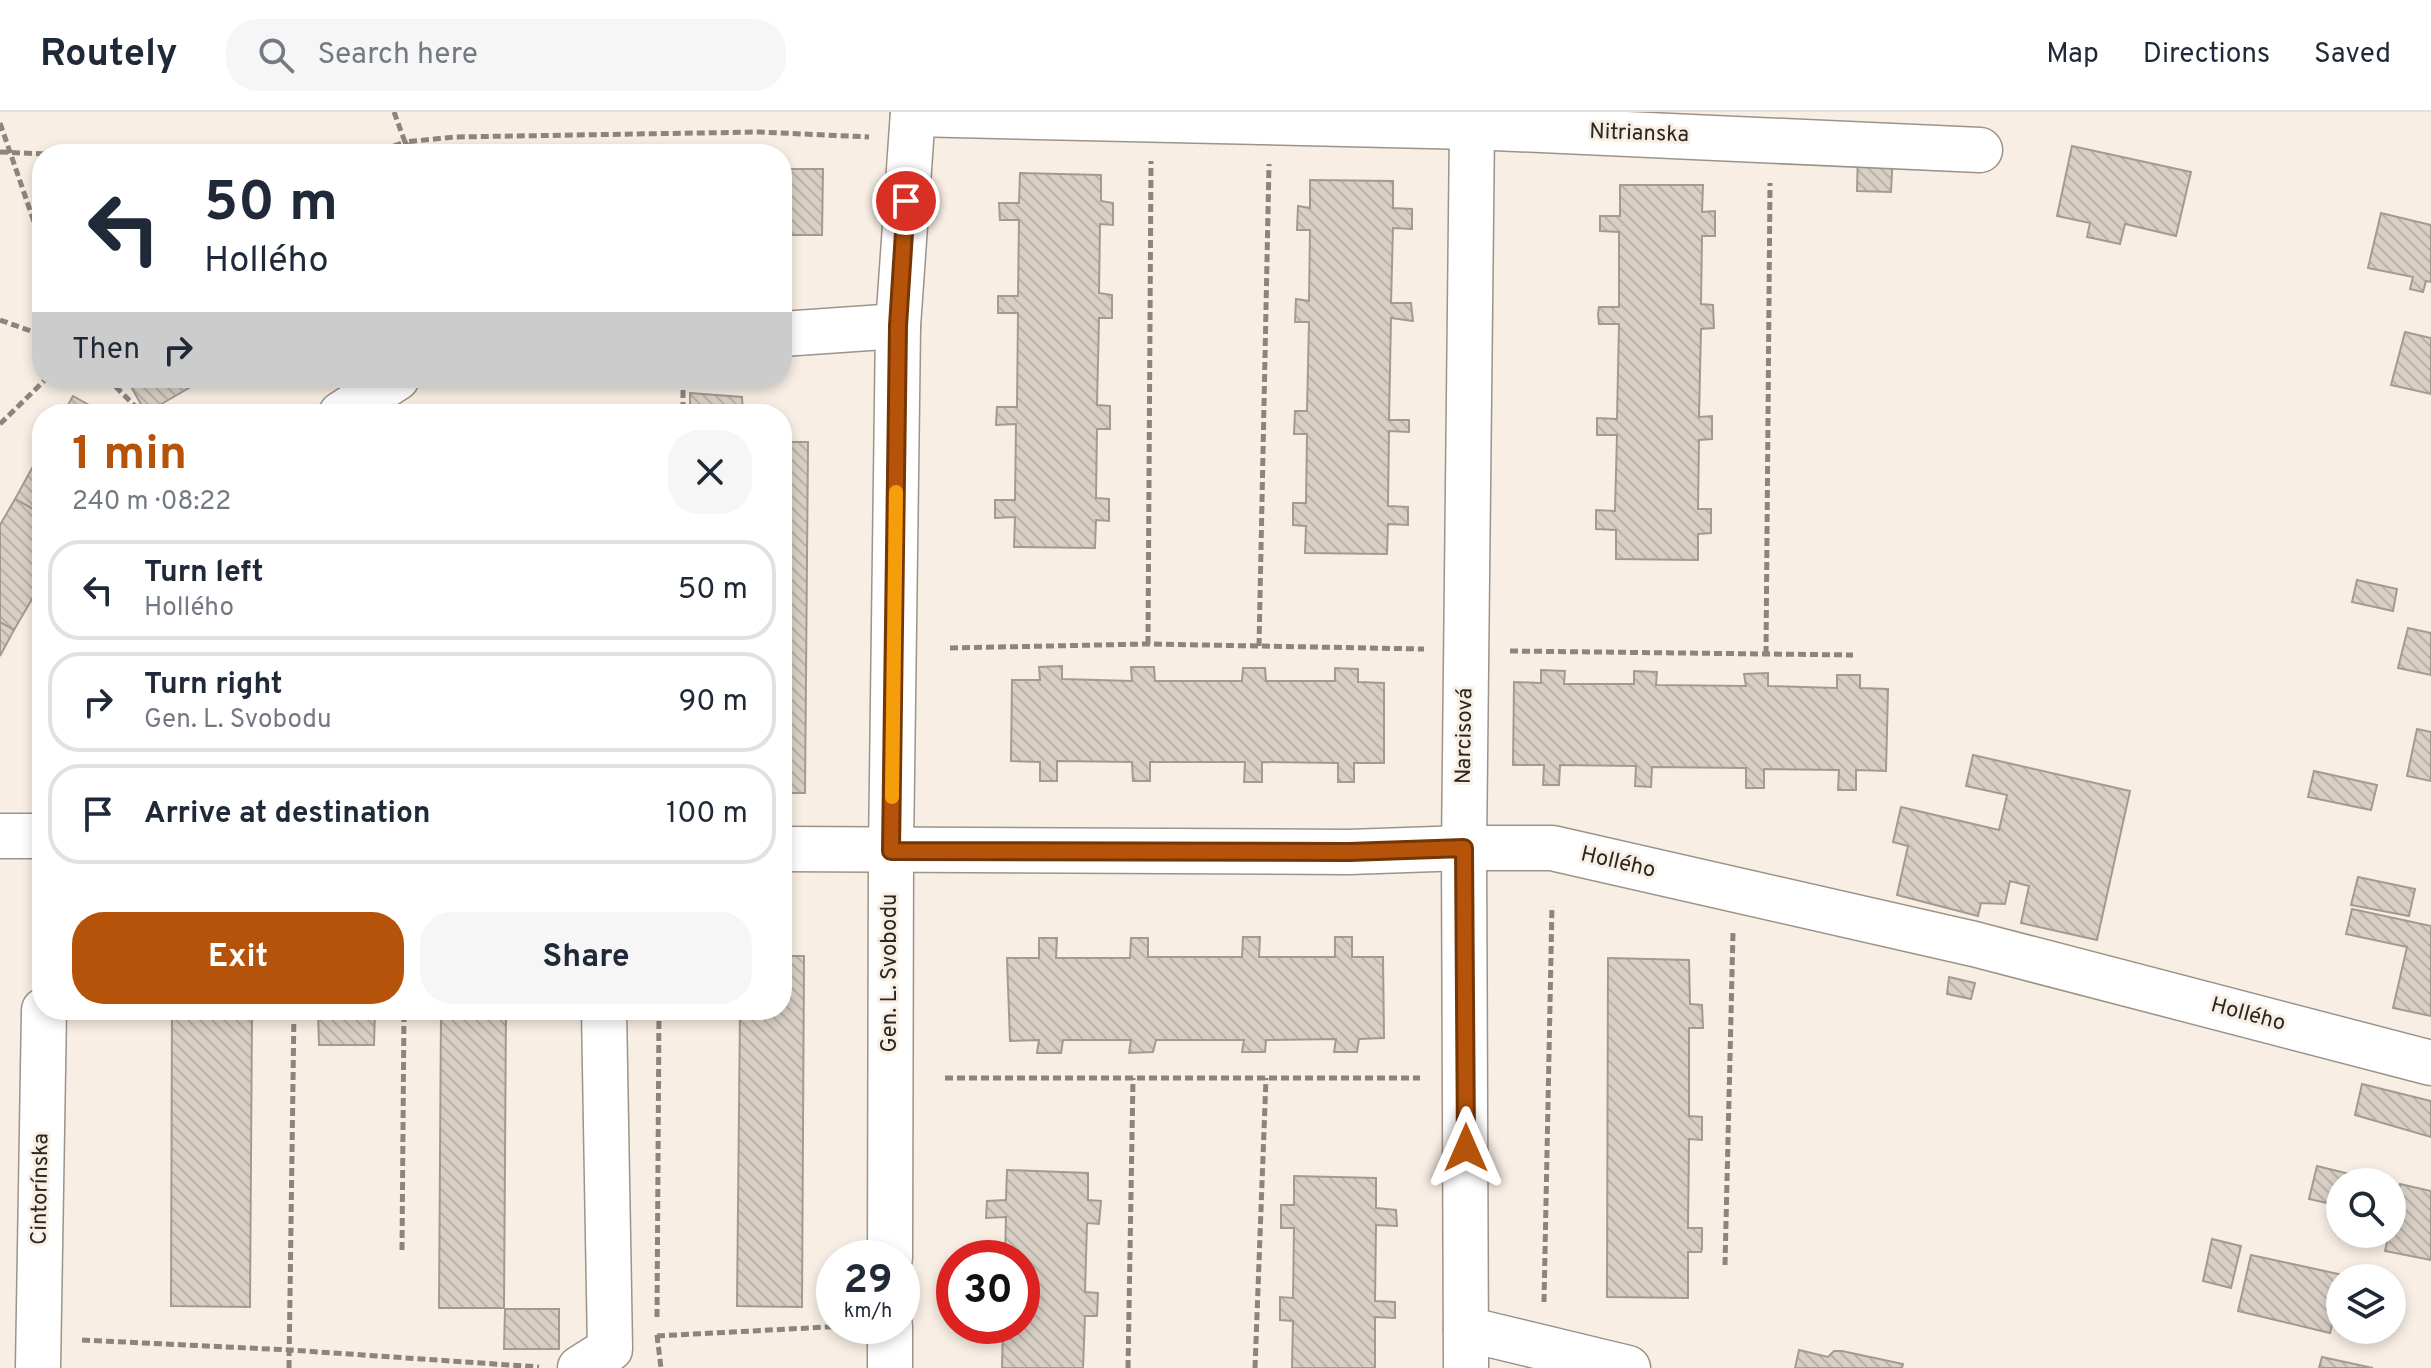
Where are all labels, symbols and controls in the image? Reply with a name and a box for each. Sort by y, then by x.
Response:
search box [226,19,786,91]
text: Routely [40,31,178,80]
icon: search [254,33,298,77]
text: Search here [318,37,478,74]
text: Map [2046,37,2099,73]
text: Directions [2143,37,2270,73]
text: Saved [2314,37,2391,73]
street label: Nitrianska [1589,119,1689,149]
pin [872,167,940,235]
text: 50 m [204,170,338,240]
icon: left [72,176,176,280]
icon: arrive [884,179,928,223]
text: Hollého [204,239,329,285]
icon: right [156,328,200,372]
text: Then [72,332,140,369]
text: 1 min [72,426,187,486]
button: close [668,430,752,514]
text: 240 m · 08:22 [72,486,231,519]
text: Turn left [144,555,264,592]
icon: left [76,568,120,612]
text: 50 m [678,572,748,609]
text: Hollého [144,592,234,625]
text: Turn right [144,667,282,704]
icon: right [76,680,120,724]
text: 90 m [679,684,748,721]
street label: Narcisová [1451,688,1479,784]
text: Gen. L. Svobodu [144,704,332,737]
icon: arrive [76,792,120,836]
text: Arrive at destination [144,796,430,833]
text: 100 m [666,796,748,833]
street label: Hollého [1578,841,1658,885]
street label: Gen. L. Svobodu [877,894,904,1052]
button: Exit [72,912,404,1004]
button: Share [420,912,752,1004]
street label: Hollého [2208,992,2288,1038]
position arrow [1424,1106,1508,1190]
street label: Cintorínska [27,1133,55,1245]
map controls [2326,1168,2406,1344]
button: search [2326,1168,2406,1248]
speed limit sign: 30 [936,1240,1040,1344]
text: 29 [843,1257,893,1307]
button: layers [2326,1264,2406,1344]
text: km/h [844,1299,892,1325]

